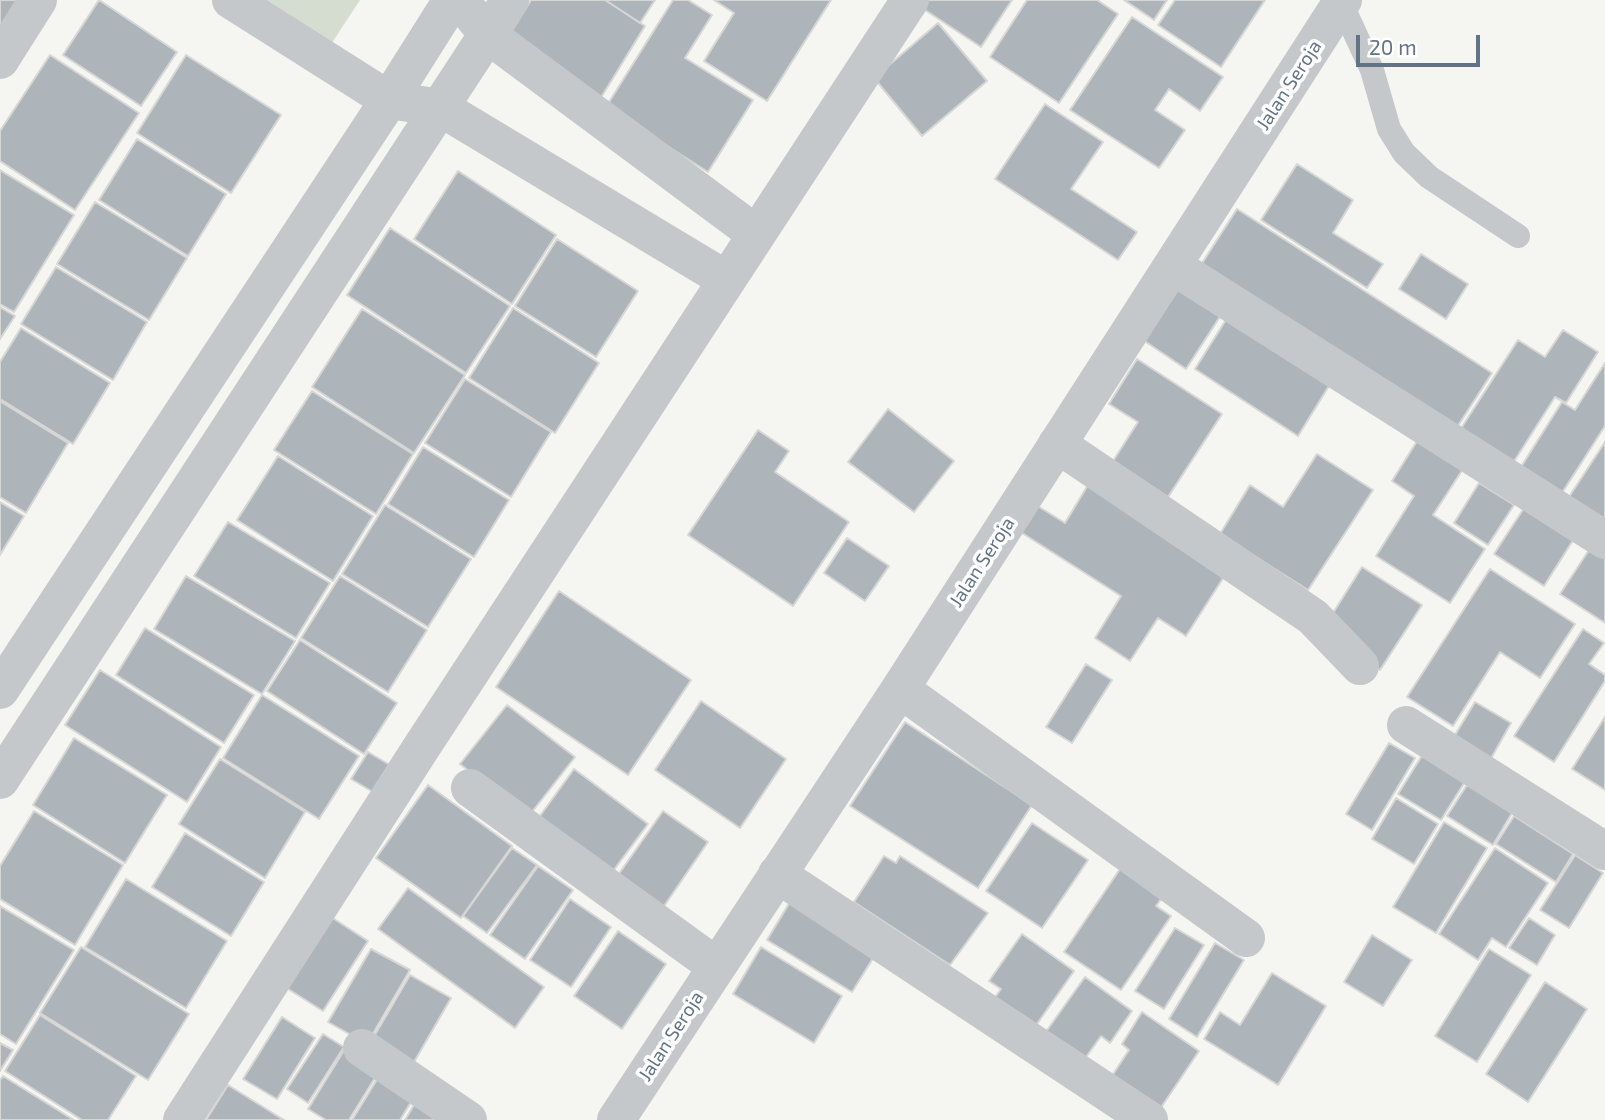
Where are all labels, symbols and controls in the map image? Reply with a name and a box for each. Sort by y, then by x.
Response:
scale bar [1360,21,1484,65]
text: 20 m [1369,34,1417,59]
street label: Jalan Seroja [1252,36,1326,134]
street label: Jalan Seroja [945,513,1019,611]
street label: Jalan Seroja [634,987,708,1085]

